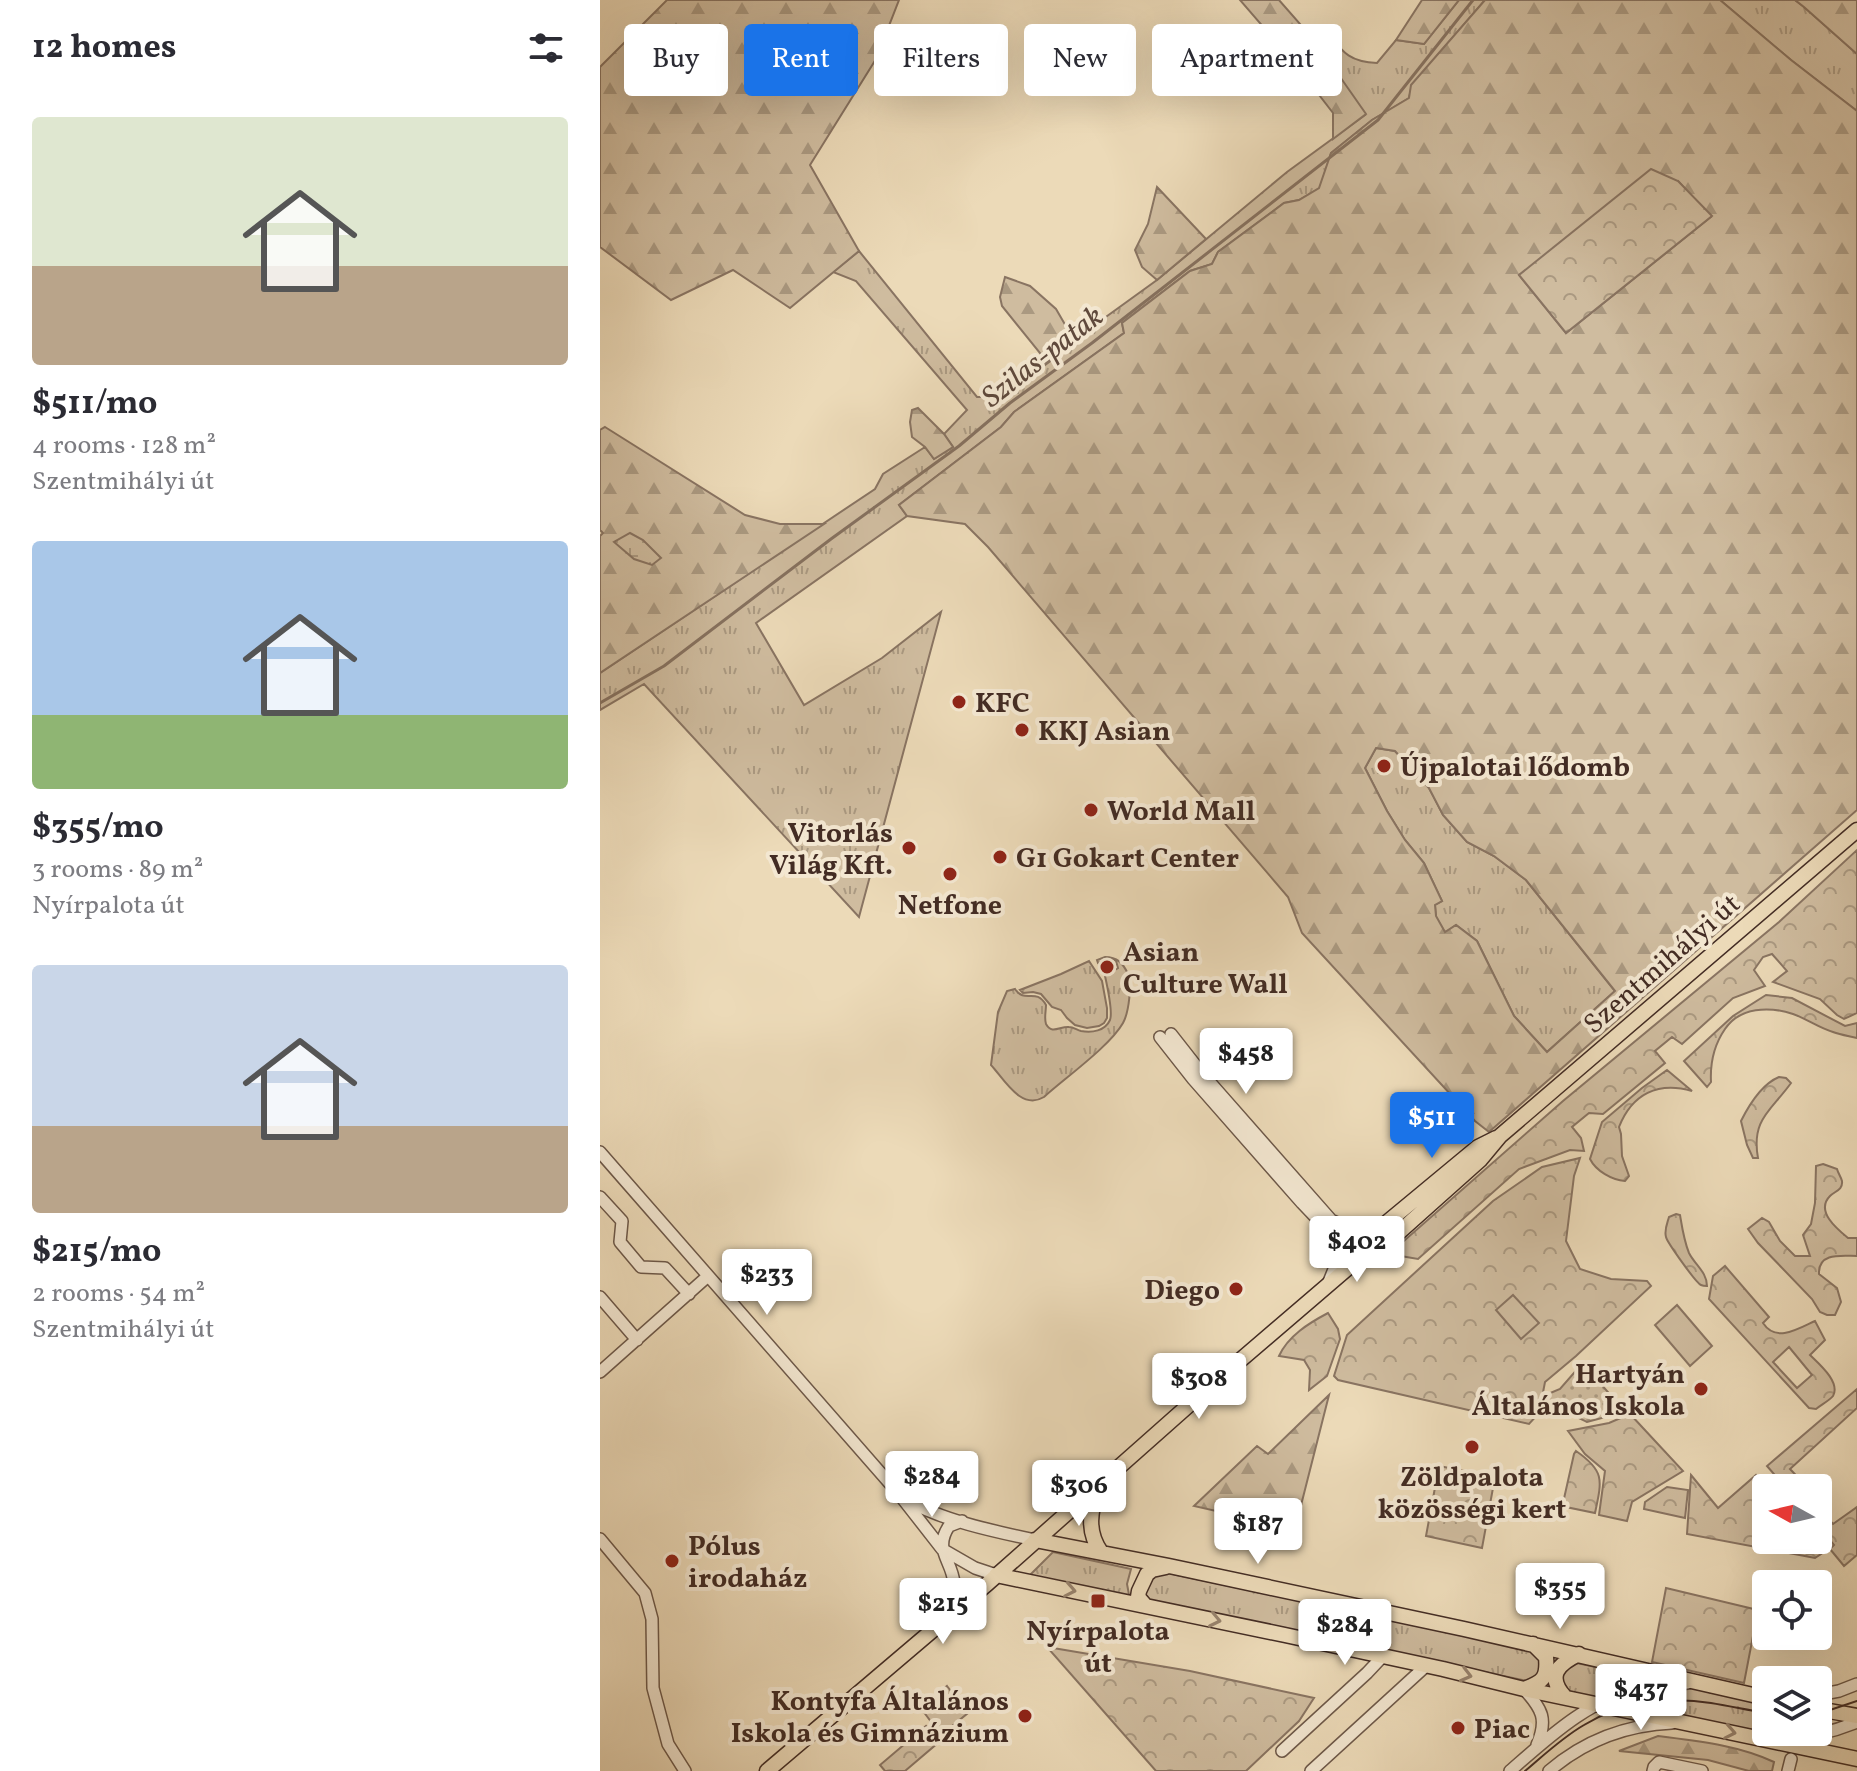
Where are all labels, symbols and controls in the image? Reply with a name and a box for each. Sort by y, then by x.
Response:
chip: Buy [624,24,728,96]
chip: Rent [744,24,858,96]
chip: Filters [874,24,1008,96]
chip: New [1024,24,1136,96]
chip: Apartment [1152,24,1342,96]
text: 12 homes [32,25,176,72]
icon: filters [524,26,568,70]
icon: home [228,169,372,313]
water label: Szilas-patak [973,297,1113,419]
text: $511/mo [32,381,157,428]
text: 4 rooms · 128 m² [32,428,216,464]
text: Szentmihályi út [32,464,214,500]
icon: home [228,593,372,737]
place label: KFC [975,685,1030,724]
marker: KFC [950,693,968,711]
place label: KKJ Asian [1038,713,1170,752]
marker: KKJ Asian [1013,721,1031,739]
place label: Újpalotai lődomb [1400,749,1630,788]
marker: Újpalotai lődomb [1375,757,1393,775]
place label: World Mall [1107,793,1255,832]
marker: World Mall [1082,801,1100,819]
text: $355/mo [32,805,164,852]
place label: Vitorlás Világ Kft. [769,815,893,886]
marker: Vitorlás Világ Kft. [900,839,918,857]
place label: G1 Gokart Center [1016,840,1239,879]
marker: G1 Gokart Center [991,848,1009,866]
text: 3 rooms · 89 m² [32,852,203,888]
marker: Netfone [941,865,959,883]
street label: Szentmihályi út [1576,886,1750,1044]
place label: Netfone [898,887,1002,926]
text: Nyírpalota út [32,888,185,924]
place label: Asian Culture Wall [1123,934,1288,1005]
marker: Asian Culture Wall [1098,958,1116,976]
icon: home [228,1017,372,1161]
pin: $458 [1199,1028,1293,1096]
text: $458 [1218,1036,1274,1072]
pin: $511 [1385,1092,1479,1160]
text: $511 [1408,1100,1456,1136]
pin: $402 [1310,1216,1404,1284]
text: $402 [1327,1224,1387,1260]
text: $215/mo [32,1229,161,1276]
pin: $233 [720,1249,814,1317]
text: $233 [740,1257,794,1293]
place label: Diego [1144,1272,1220,1311]
text: 2 rooms · 54 m² [32,1276,205,1312]
marker: Diego [1227,1280,1245,1298]
text: Szentmihályi út [32,1312,214,1348]
pin: $308 [1152,1353,1246,1421]
place label: Hartyán Általános Iskola [1472,1356,1685,1427]
text: $308 [1170,1361,1228,1397]
marker: Hartyán Általános Iskola [1692,1380,1710,1398]
marker: Zöldpalota közösségi kert [1463,1438,1481,1456]
pin: $284 [885,1451,979,1519]
text: $284 [903,1459,961,1495]
place label: Zöldpalota közösségi kert [1378,1459,1566,1530]
pin: $306 [1032,1460,1126,1528]
text: $306 [1050,1468,1108,1504]
north arrow [1752,1474,1832,1554]
map controls [1752,1474,1832,1746]
pin: $187 [1211,1498,1305,1566]
text: $187 [1232,1506,1284,1542]
place label: Pólus irodaház [688,1528,807,1599]
marker: Pólus irodaház [663,1552,681,1570]
pin: $355 [1513,1563,1607,1631]
button: locate [1752,1570,1832,1650]
text: $355 [1534,1571,1586,1607]
pin: $215 [896,1578,990,1646]
one-way arrow [1063,1581,1077,1598]
text: $215 [918,1586,969,1622]
marker: Nyírpalota út [1089,1592,1107,1610]
pin: $284 [1298,1599,1392,1667]
text: $284 [1316,1607,1374,1643]
one-way arrow [1208,1611,1221,1628]
place label: Nyírpalota út [1026,1613,1170,1684]
pin: $437 [1594,1664,1688,1732]
one-way arrow [1459,1665,1473,1682]
button: layers [1752,1666,1832,1746]
text: $437 [1613,1672,1669,1708]
place label: Kontyfa Általános Iskola és Gimnázium [731,1683,1009,1754]
marker: Kontyfa Általános Iskola és Gimnázium [1016,1707,1034,1725]
place label: Piac [1474,1711,1530,1750]
marker: Piac [1449,1719,1467,1737]
one-way arrow [1723,1722,1737,1739]

